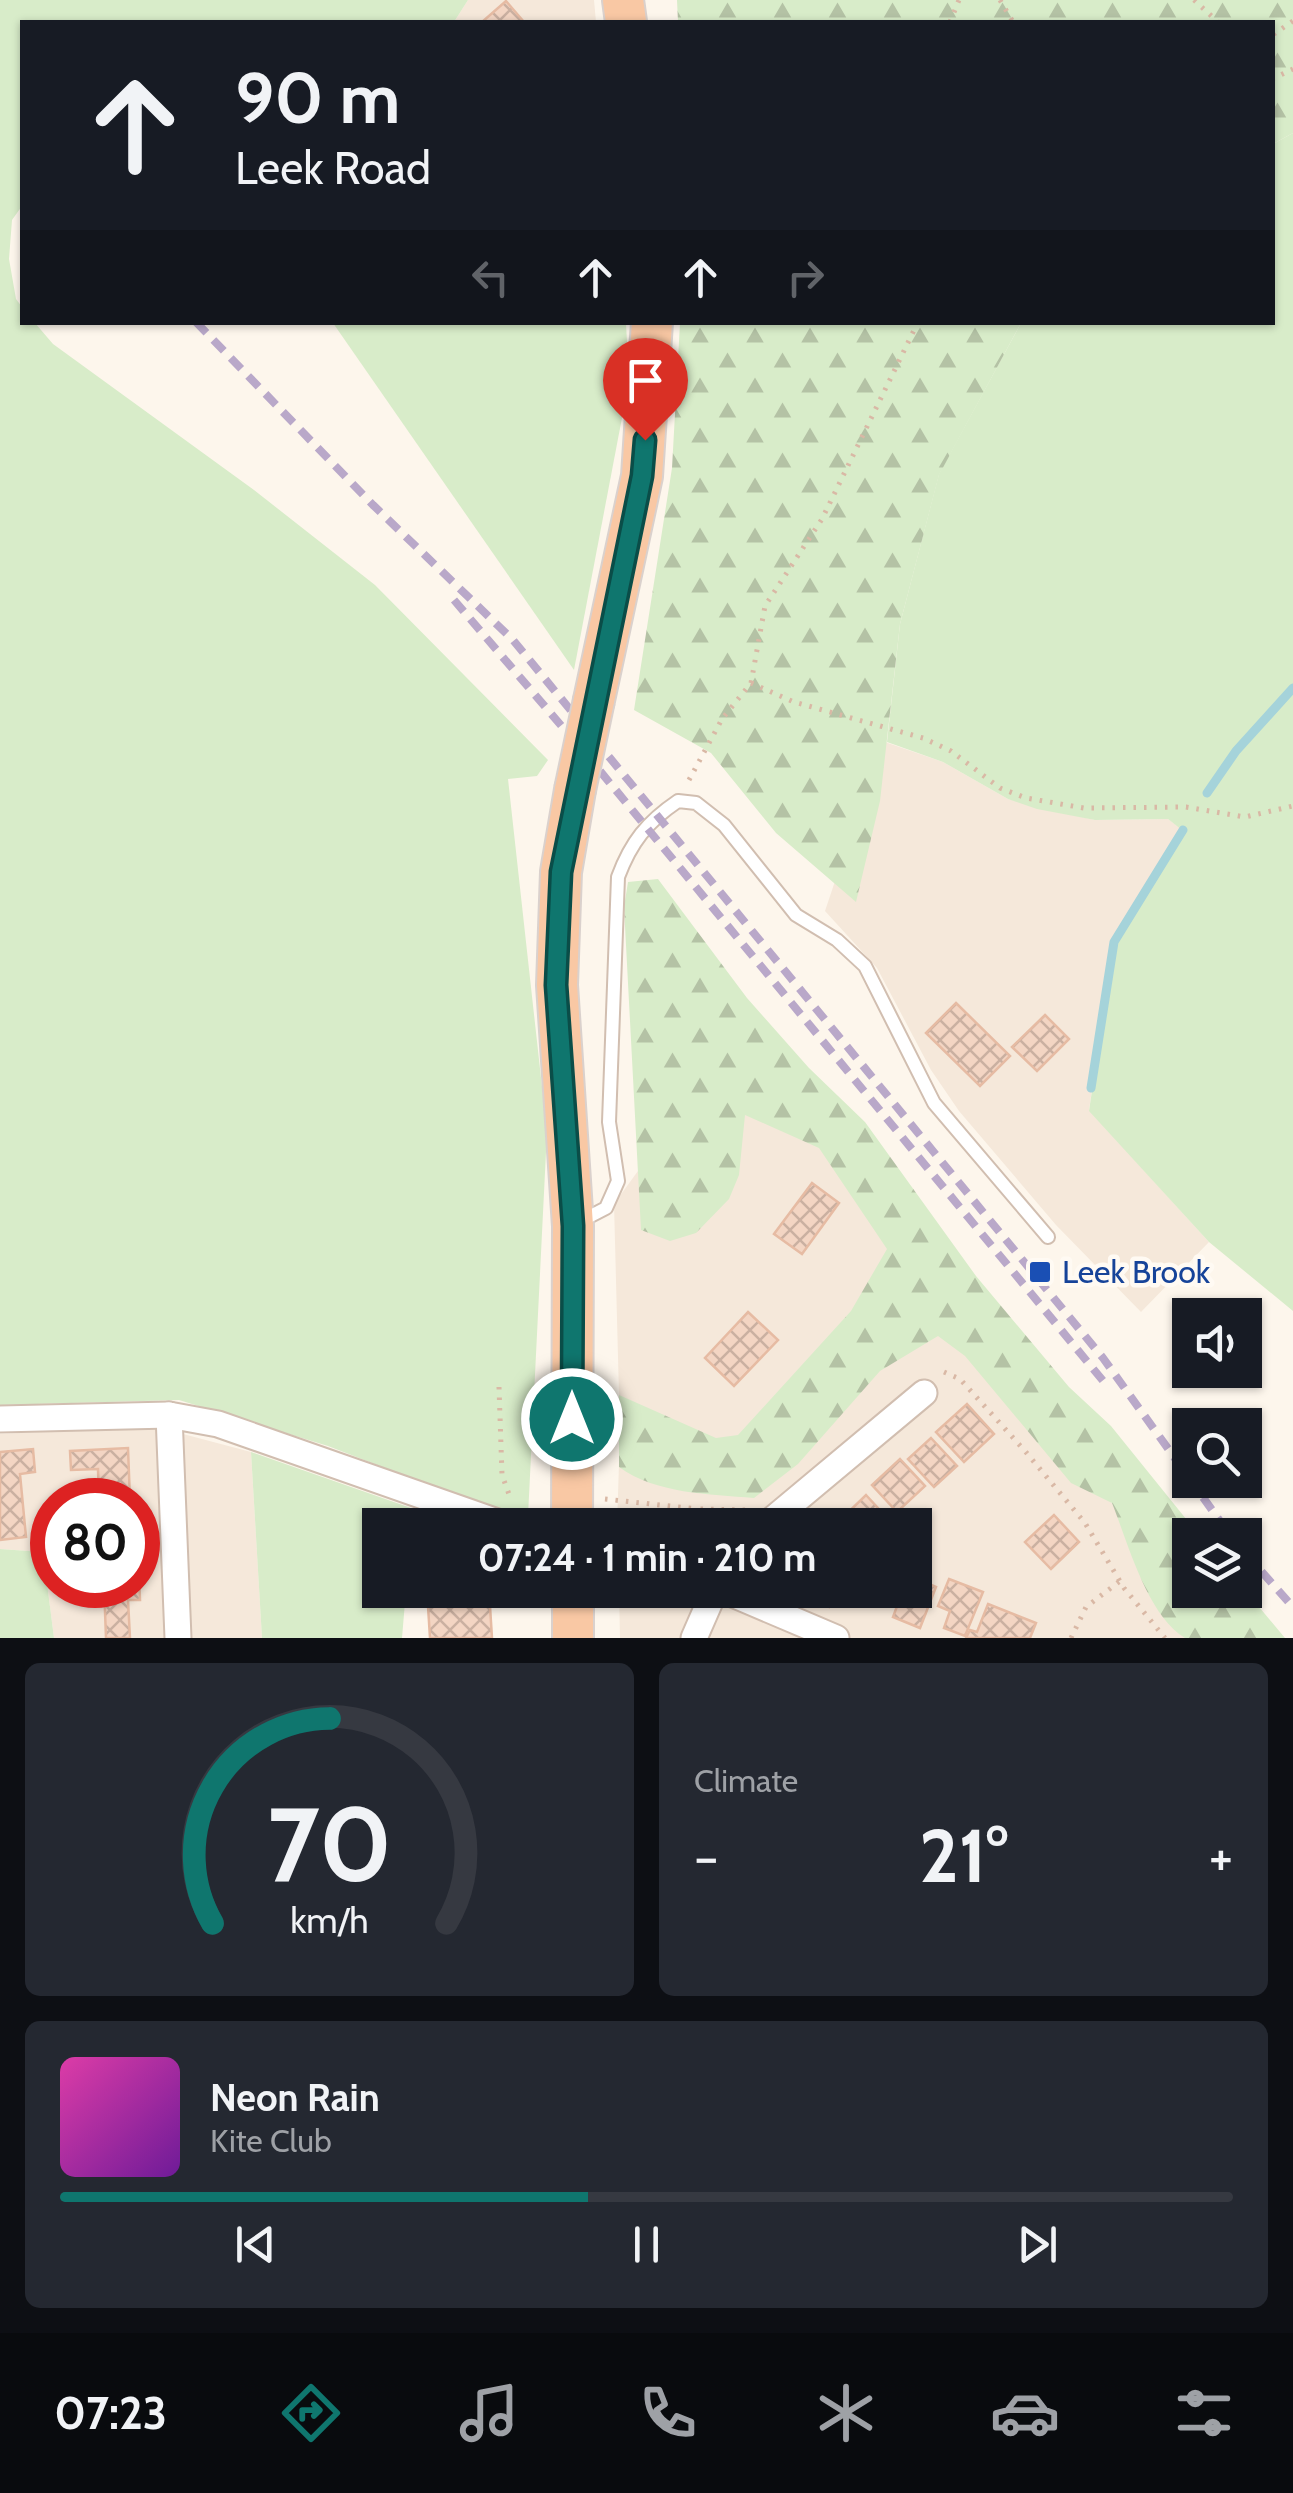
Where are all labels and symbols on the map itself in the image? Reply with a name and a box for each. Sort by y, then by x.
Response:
pin [603,338,688,441]
place label: Leek Brook [1062,1252,1211,1291]
marker: Leek Brook [1027,1259,1053,1285]
position arrow [520,1367,624,1471]
speed limit sign: 80 [30,1478,160,1608]

